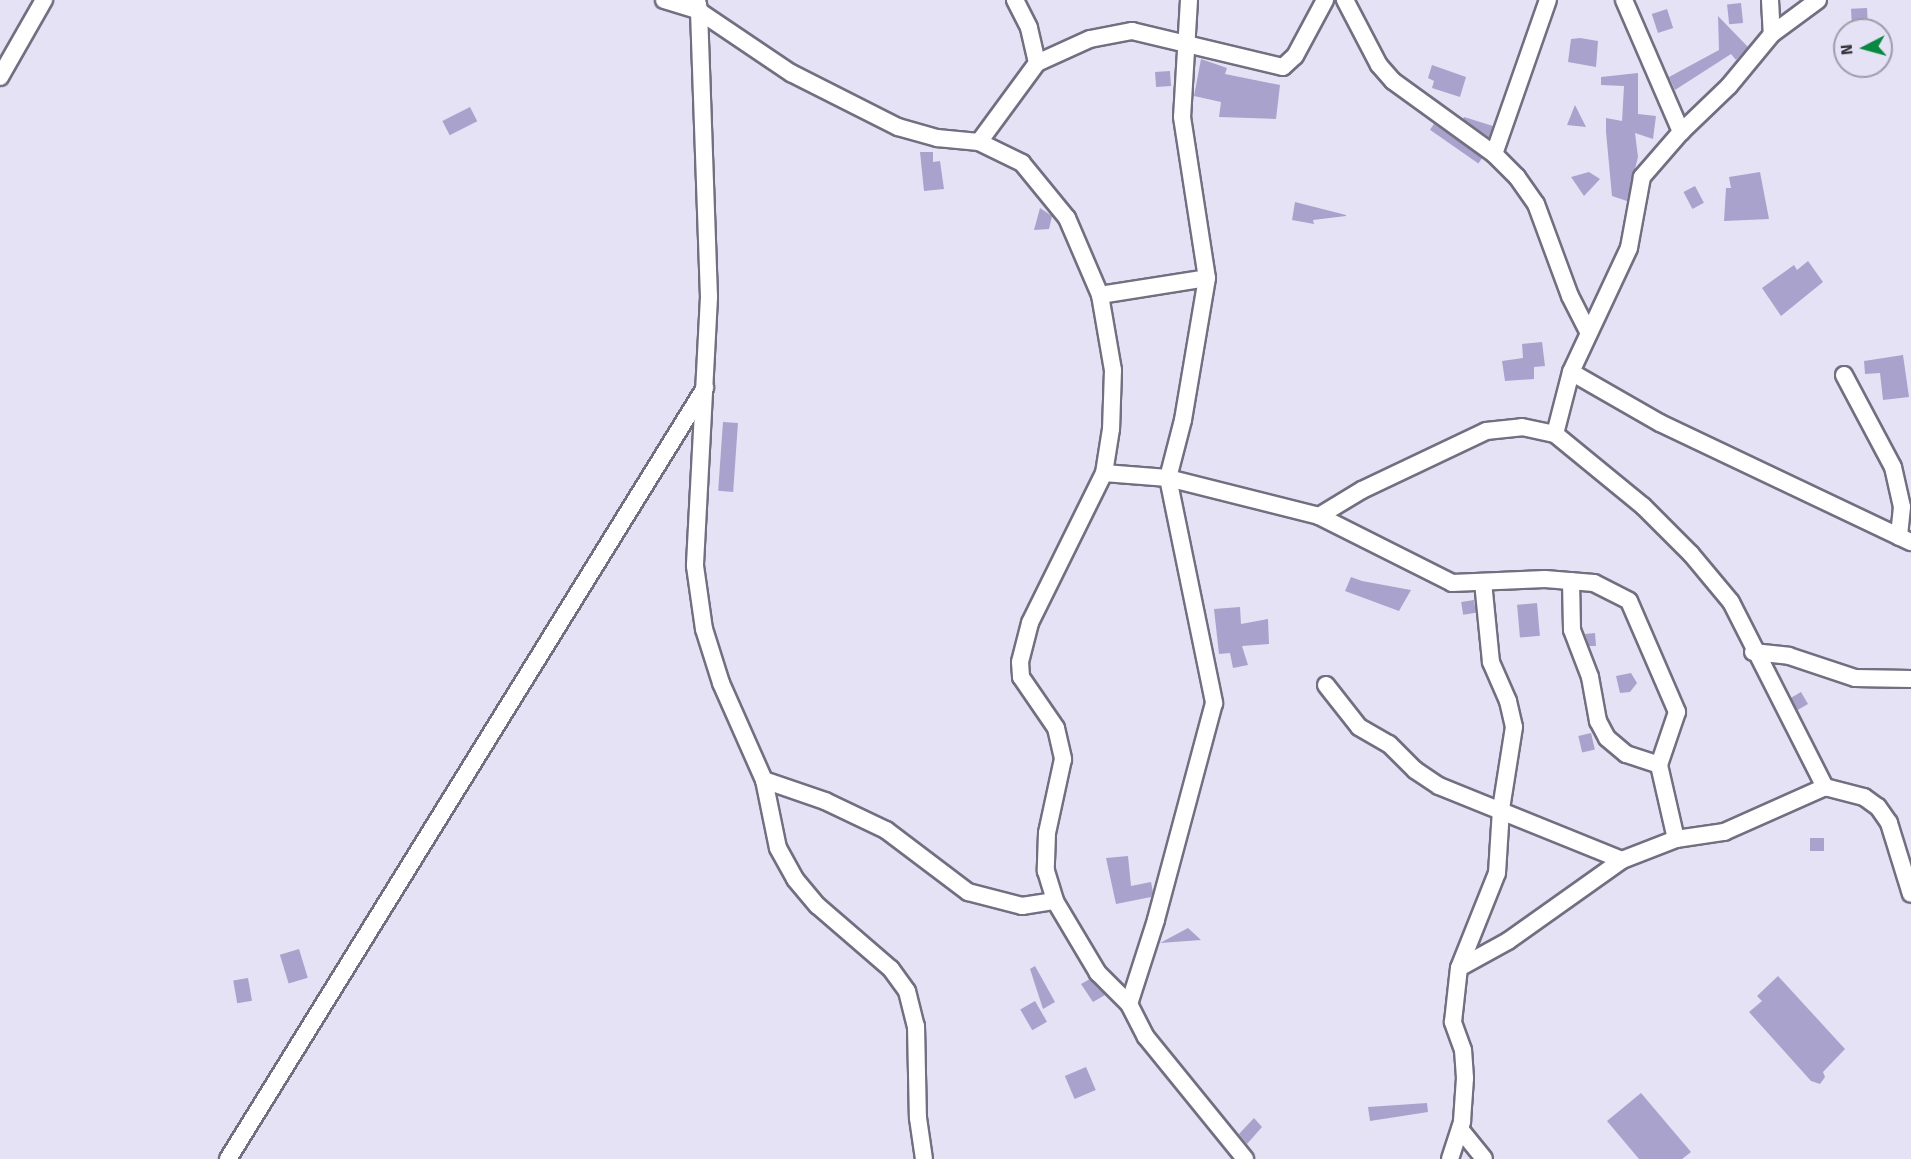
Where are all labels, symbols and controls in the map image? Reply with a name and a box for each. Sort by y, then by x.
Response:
north arrow [1833,18,1893,78]
text: N [1837,43,1857,56]

